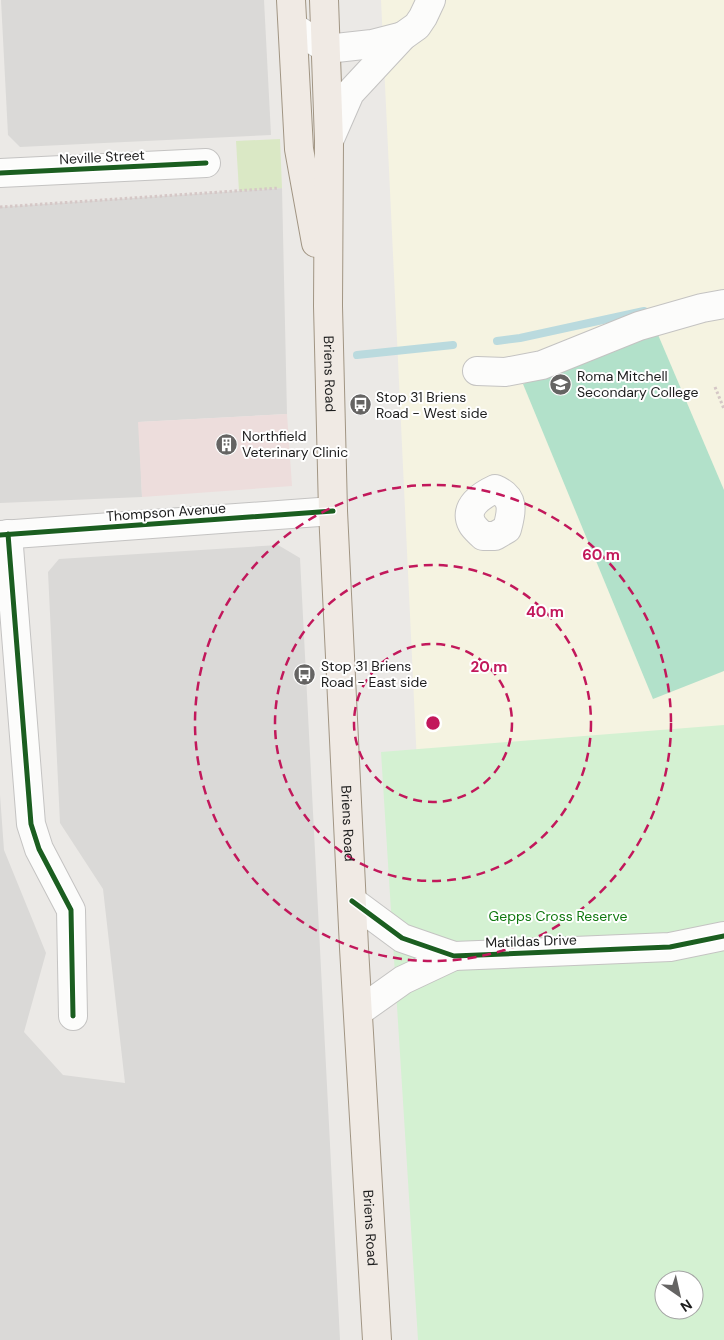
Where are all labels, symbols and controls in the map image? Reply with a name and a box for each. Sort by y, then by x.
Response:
street label: Neville Street [59,146,145,168]
street label: Briens Road [320,335,340,412]
place label: Roma Mitchell Secondary College [577,367,699,401]
school or university icon: Roma Mitchell Secondary College [549,372,573,396]
place label: Stop 31 Briens Road - West side [376,388,488,422]
bus stop icon: Stop 31 Briens Road - West side [348,393,372,417]
place label: Northfield Veterinary Clinic [242,427,348,461]
building icon: Northfield Veterinary Clinic [214,432,238,456]
street label: Thompson Avenue [105,499,227,525]
text: 60 m [582,545,620,565]
text: 40 m [526,602,564,622]
place label: Stop 31 Briens Road - East side [321,657,427,691]
text: 20 m [471,657,507,677]
bus stop icon: Stop 31 Briens Road - East side [293,662,317,686]
centre of rings [424,714,442,732]
street label: Briens Road [337,785,359,862]
park label: Gepps Cross Reserve [489,907,627,925]
street label: Matildas Drive [485,930,577,952]
street label: Briens Road [359,1189,382,1267]
north arrow [654,1270,704,1320]
text: N [677,1295,696,1316]

